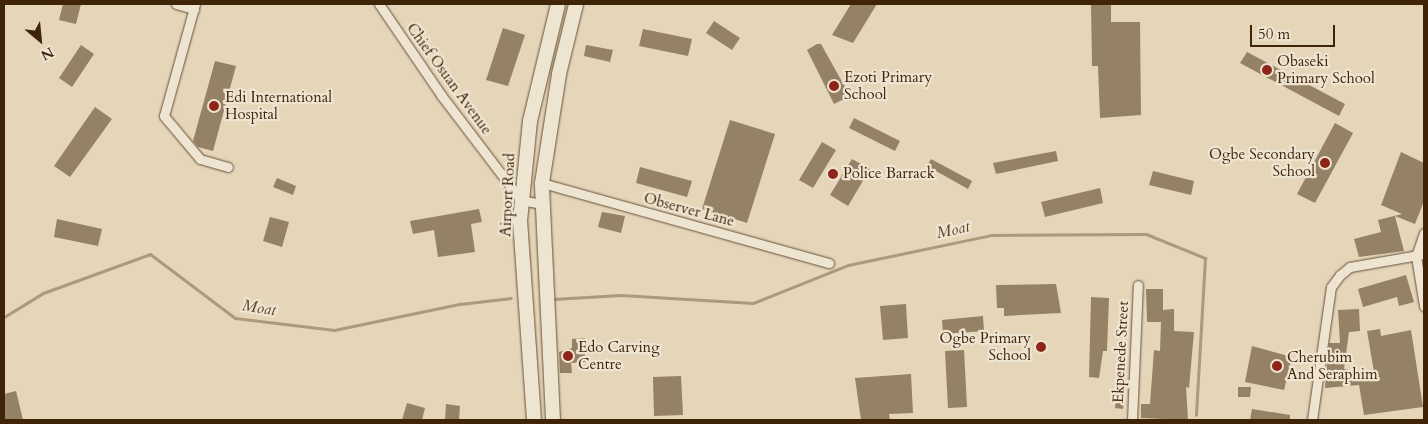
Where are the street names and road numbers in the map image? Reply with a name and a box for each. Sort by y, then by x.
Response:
street label: Chief Osuan Avenue [403,20,495,138]
street label: Airport Road [497,153,519,237]
street label: Observer Lane [642,189,736,231]
street label: Ekpenede Street [1109,300,1133,404]

